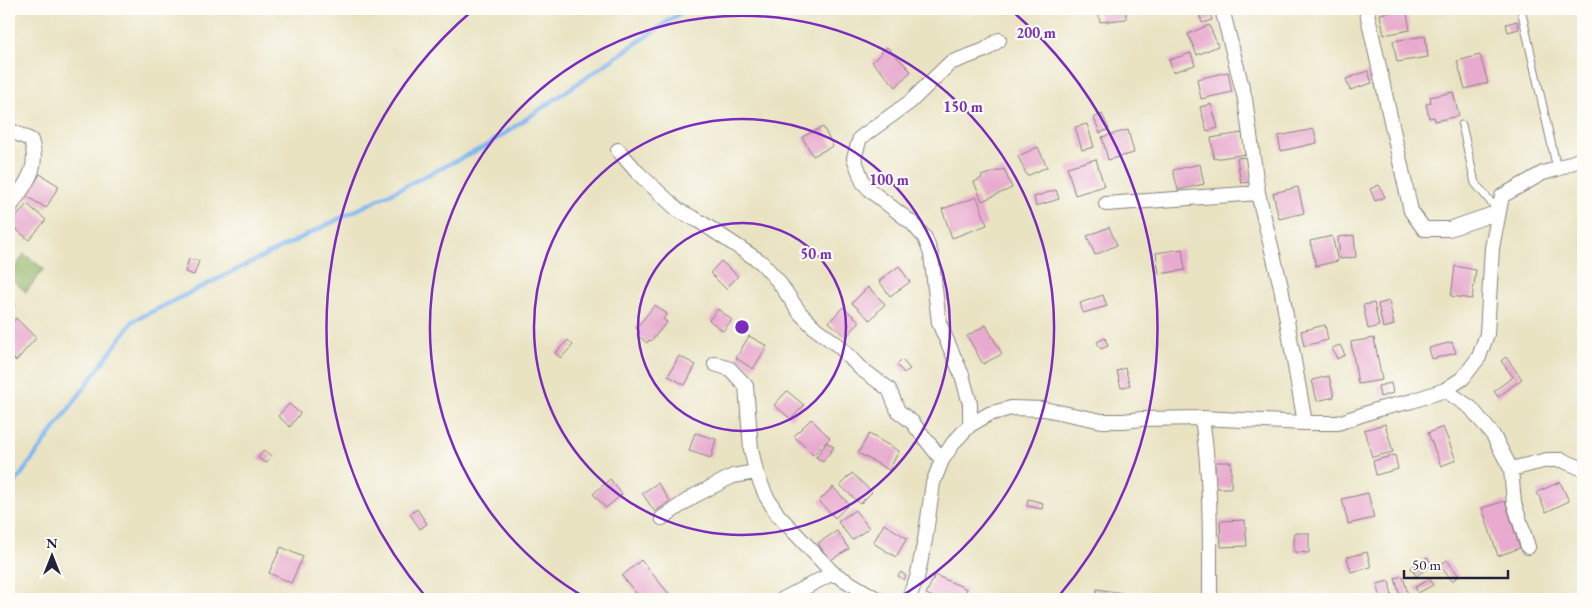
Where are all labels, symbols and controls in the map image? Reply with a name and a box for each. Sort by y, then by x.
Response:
text: 200 m [1016,23,1056,42]
text: 150 m [943,97,983,116]
text: 100 m [869,170,909,189]
text: 50 m [800,244,832,263]
centre of rings [733,318,751,336]
north arrow [28,530,78,580]
text: N [46,534,58,552]
scale bar [1404,548,1508,580]
text: 50 m [1412,555,1441,574]

